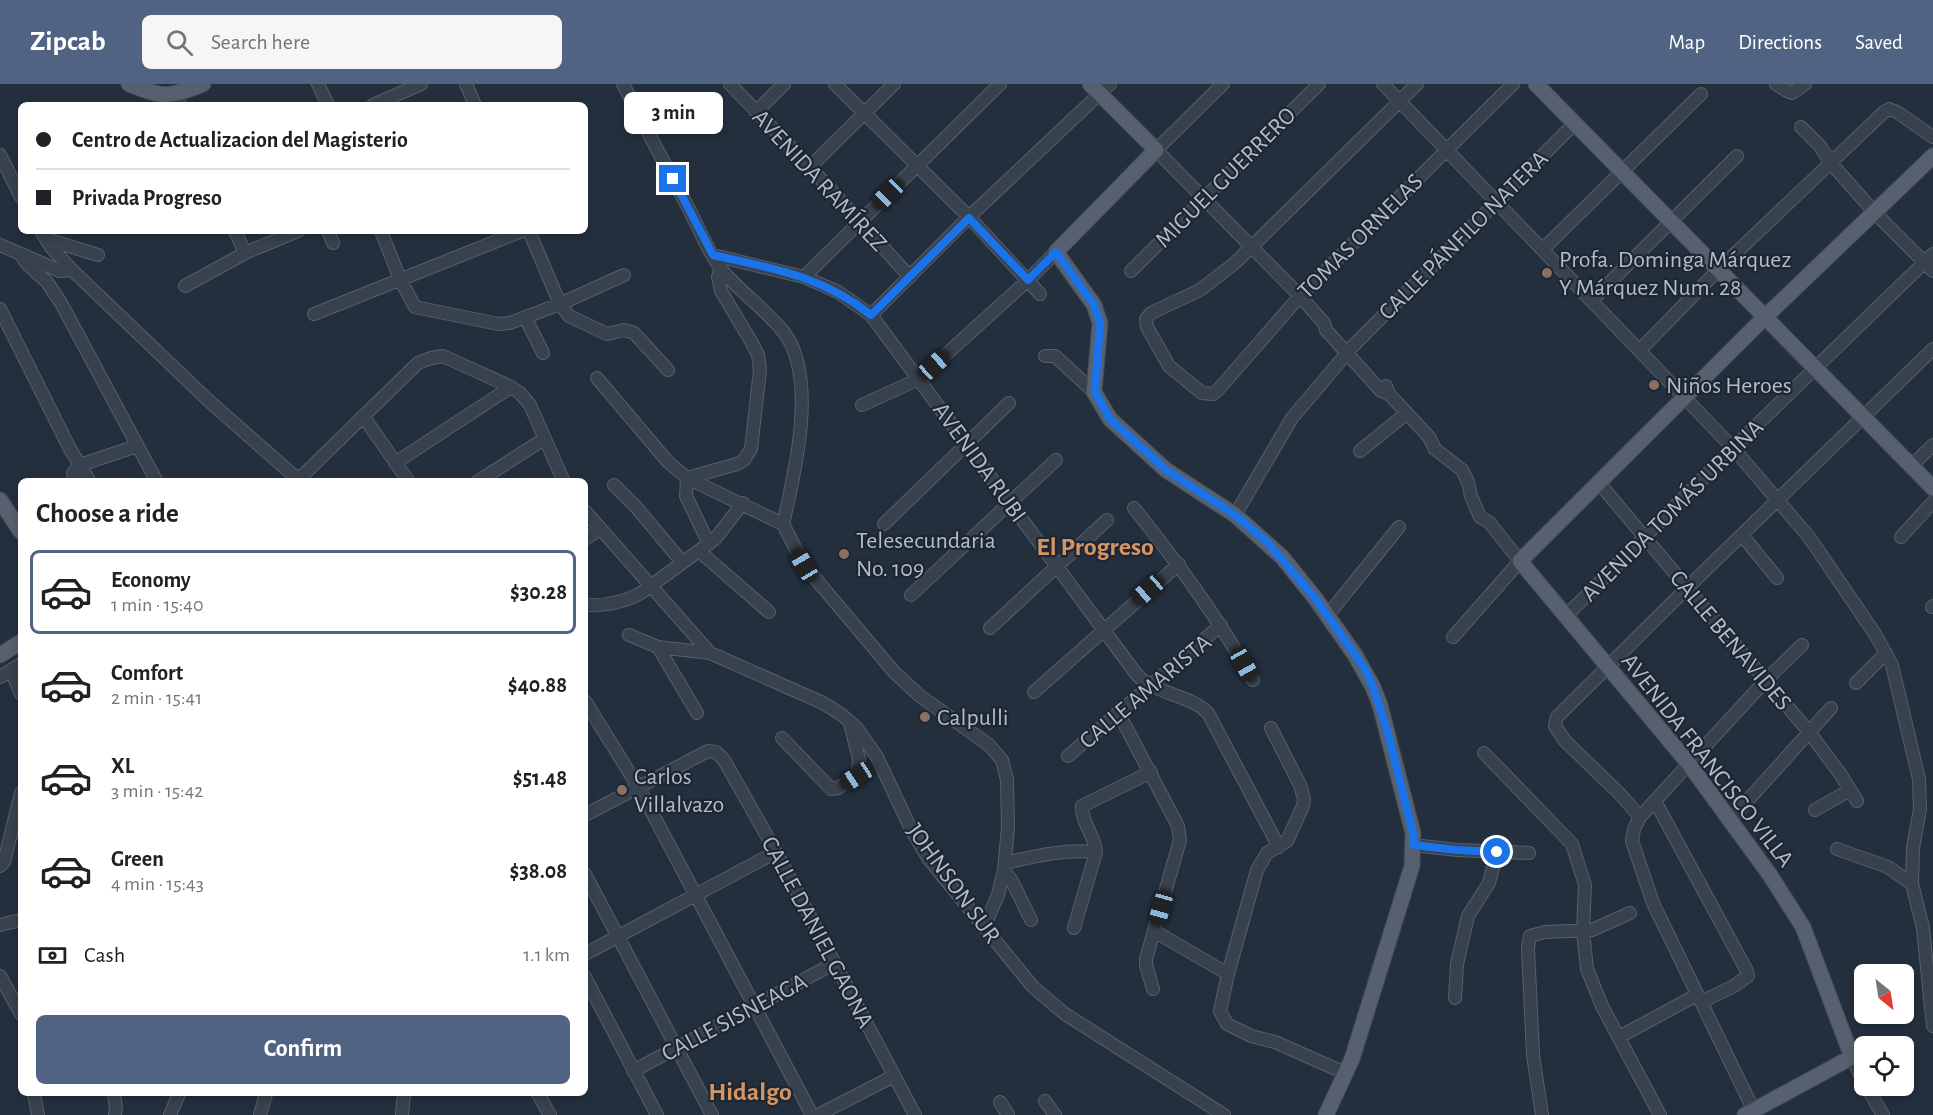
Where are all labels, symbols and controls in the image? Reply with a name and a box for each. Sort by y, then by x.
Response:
search box [142,15,562,69]
icon: search [163,26,196,59]
text: Zipcab [30,28,106,56]
text: Search here [211,31,310,53]
text: Map [1669,32,1705,53]
text: Directions [1738,32,1822,53]
text: Saved [1855,32,1903,53]
callout: 3 min [624,92,722,134]
text: 3 min [652,103,695,123]
street label: MIGUEL GUERRERO [1151,103,1300,252]
street label: AVENIDA RAMÍREZ [748,104,892,256]
text: Centro de Actualizacion del Magisterio [72,129,408,151]
street label: CALLE PÁNFILO NATERA [1373,145,1553,325]
route end [659,165,686,192]
street label: TOMAS ORNELAS [1294,170,1428,304]
car [869,175,907,213]
text: Privada Progreso [72,187,222,209]
place label: Profa. Dominga Márquez Y Márquez Num. 28 [1559,248,1791,300]
marker: Profa. Dominga Márquez Y Márquez Num. 28 [1540,266,1554,280]
car [915,346,953,384]
place label: Niños Heroes [1666,374,1792,398]
marker: Niños Heroes [1647,378,1661,392]
street label: AVENIDA RUBI [928,398,1030,527]
street label: AVENIDA TOMÁS URBINA [1576,414,1768,606]
text: Choose a ride [36,500,179,527]
place label: Telesecundaria No. 109 [856,529,996,581]
district label: El Progreso [1036,534,1154,560]
car [787,545,821,585]
marker: Telesecundaria No. 109 [837,547,851,561]
icon: car [39,565,93,619]
street label: CALLE BENAVIDES [1665,566,1795,715]
text: Economy [111,569,191,591]
car [1129,571,1167,609]
text: $30.28 [510,581,567,603]
text: 1 min · 15:40 [111,595,204,615]
street label: CALLE AMARISTA [1075,630,1216,754]
car [1227,644,1261,684]
street label: AVENIDA FRANCISCO VILLA [1617,649,1798,872]
icon: car [39,658,93,712]
text: Comfort [111,662,183,684]
text: $40.88 [508,674,567,696]
text: 2 min · 15:41 [111,688,202,708]
place label: Calpulli [937,706,1009,730]
marker: Calpulli [918,710,932,724]
icon: car [39,751,93,805]
text: XL [111,755,134,777]
car [837,759,877,793]
place label: Carlos Villalvazo [634,765,724,817]
text: $51.48 [513,767,567,789]
text: 3 min · 15:42 [111,781,203,801]
marker: Carlos Villalvazo [615,783,629,797]
street label: JOHNSON SUR [902,819,1005,948]
street label: CALLE DANIEL GAONA [757,833,878,1032]
route start [1483,838,1510,865]
icon: car [39,844,93,898]
text: Green [111,848,164,870]
text: $38.08 [509,860,567,882]
text: 4 min · 15:43 [111,874,204,894]
car [1147,888,1175,928]
icon: cash [36,939,69,972]
text: Cash [84,944,125,966]
text: 1.1 km [523,945,570,965]
north arrow [1854,964,1914,1024]
map controls [1854,964,1914,1096]
street label: CALLE SISNEAGA [658,970,811,1066]
button: Confirm [36,1015,570,1084]
button: locate [1854,1036,1914,1096]
district label: Hidalgo [708,1079,792,1105]

